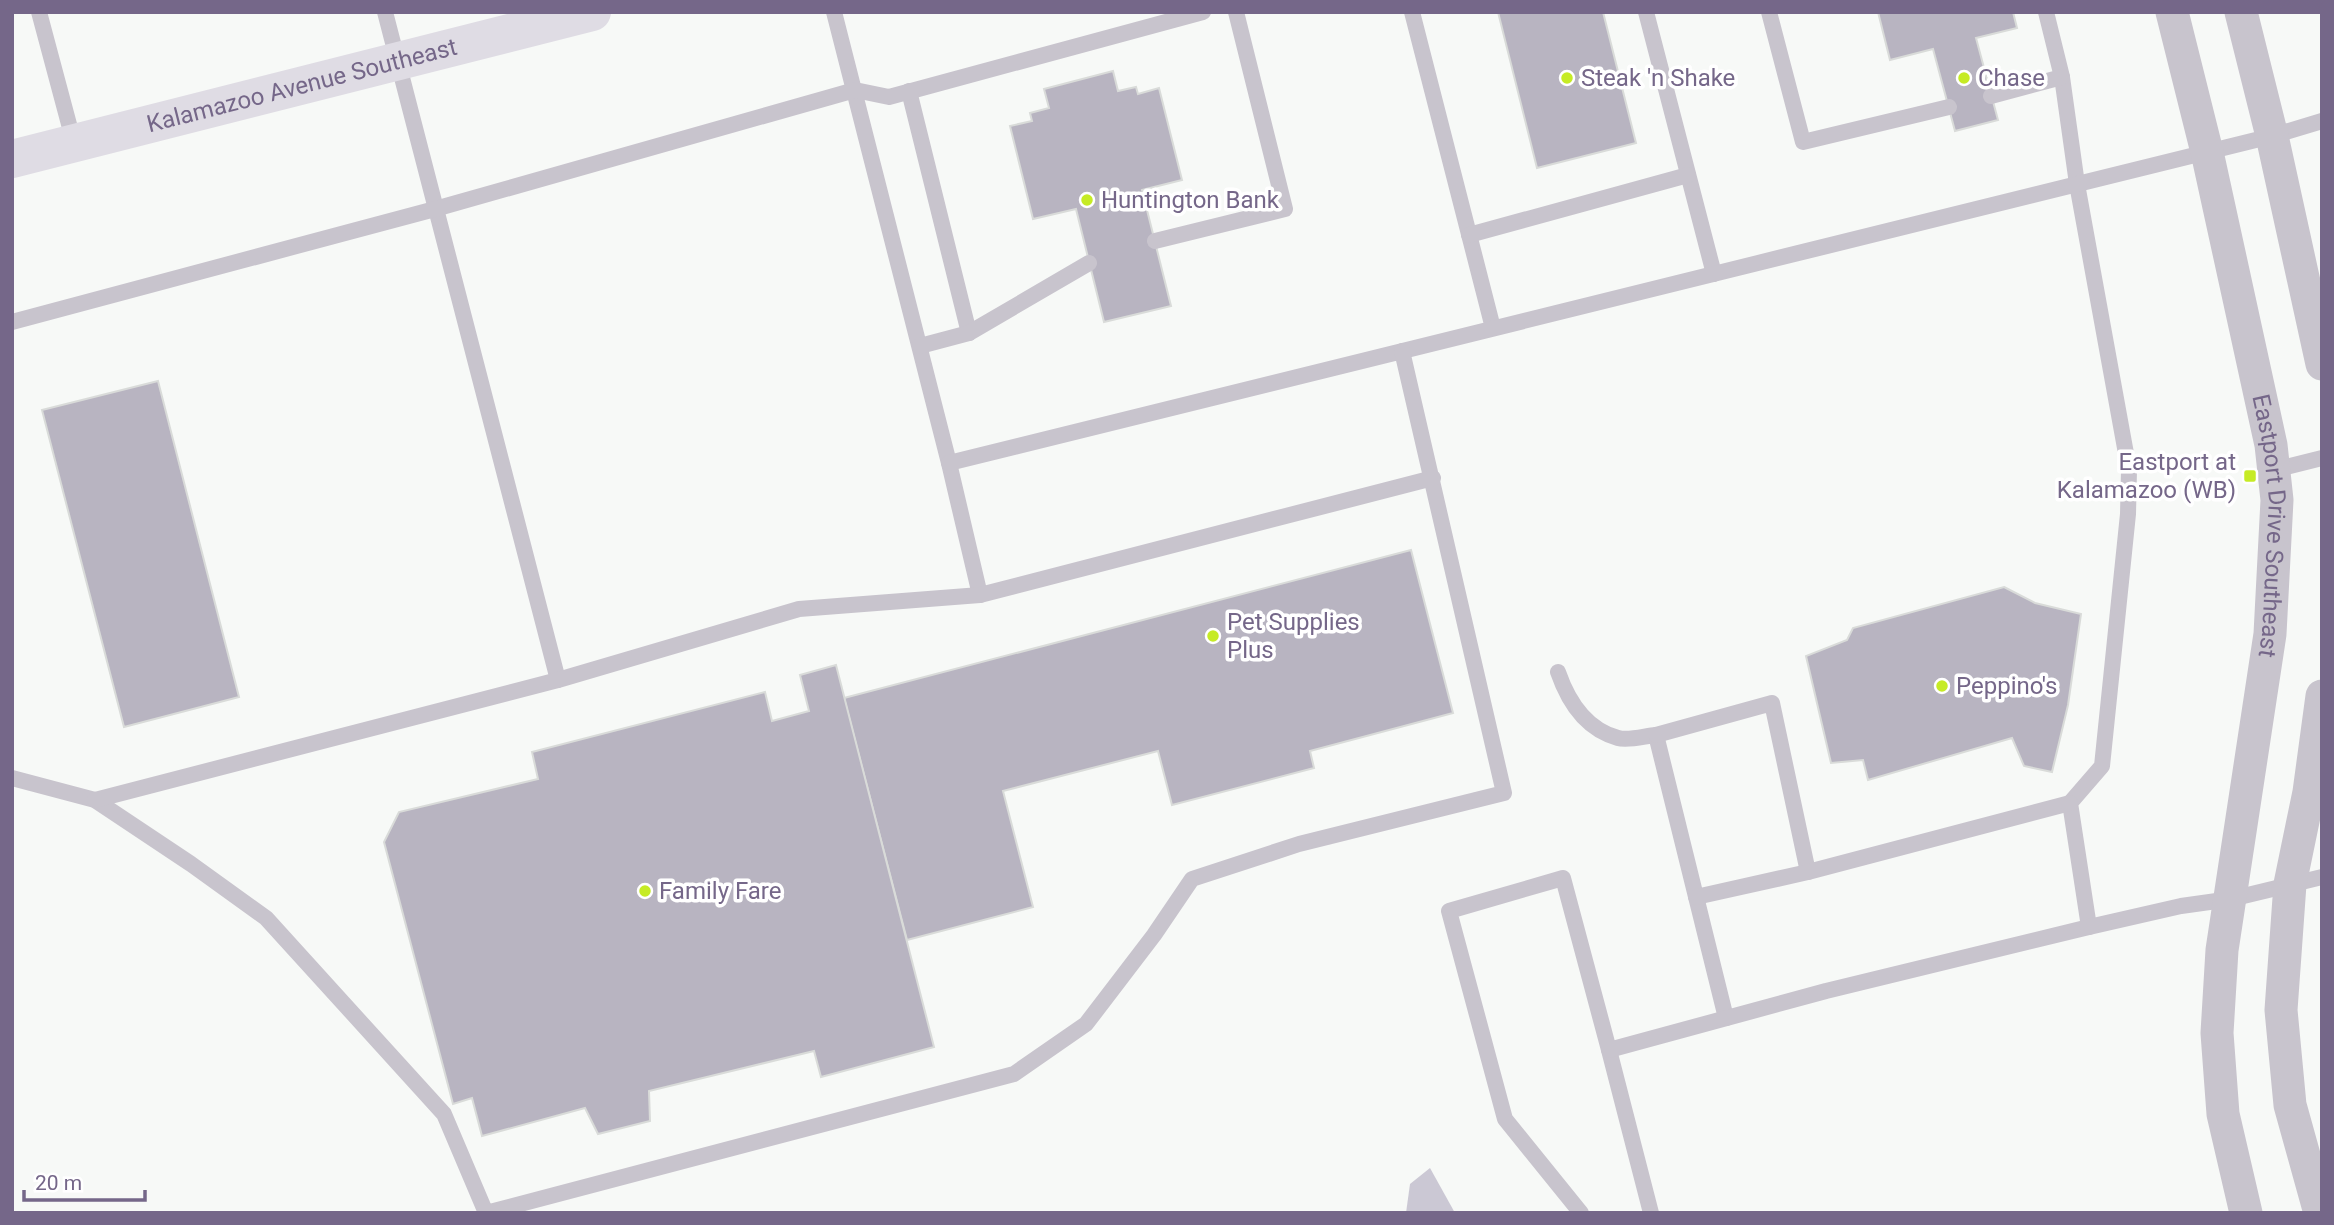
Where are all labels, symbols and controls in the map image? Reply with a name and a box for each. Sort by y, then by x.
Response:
street label: Kalamazoo Avenue Southeast [144,33,460,138]
place label: Steak 'n Shake [1581,64,1735,92]
place label: Chase [1978,64,2045,92]
marker: Steak 'n Shake [1559,70,1575,86]
marker: Chase [1956,70,1972,86]
place label: Huntington Bank [1101,186,1280,214]
marker: Huntington Bank [1079,192,1095,208]
street label: Eastport Drive Southeast [2246,392,2292,660]
place label: Eastport at Kalamazoo (WB) [2057,448,2236,504]
marker: Eastport at Kalamazoo (WB) [2242,468,2258,484]
place label: Pet Supplies Plus [1227,608,1360,664]
marker: Pet Supplies Plus [1205,628,1221,644]
place label: Peppino's [1956,672,2058,700]
marker: Peppino's [1934,678,1950,694]
place label: Family Fare [659,877,782,905]
marker: Family Fare [637,883,653,899]
scale bar [24,1158,145,1202]
text: 20 m [35,1171,82,1195]

